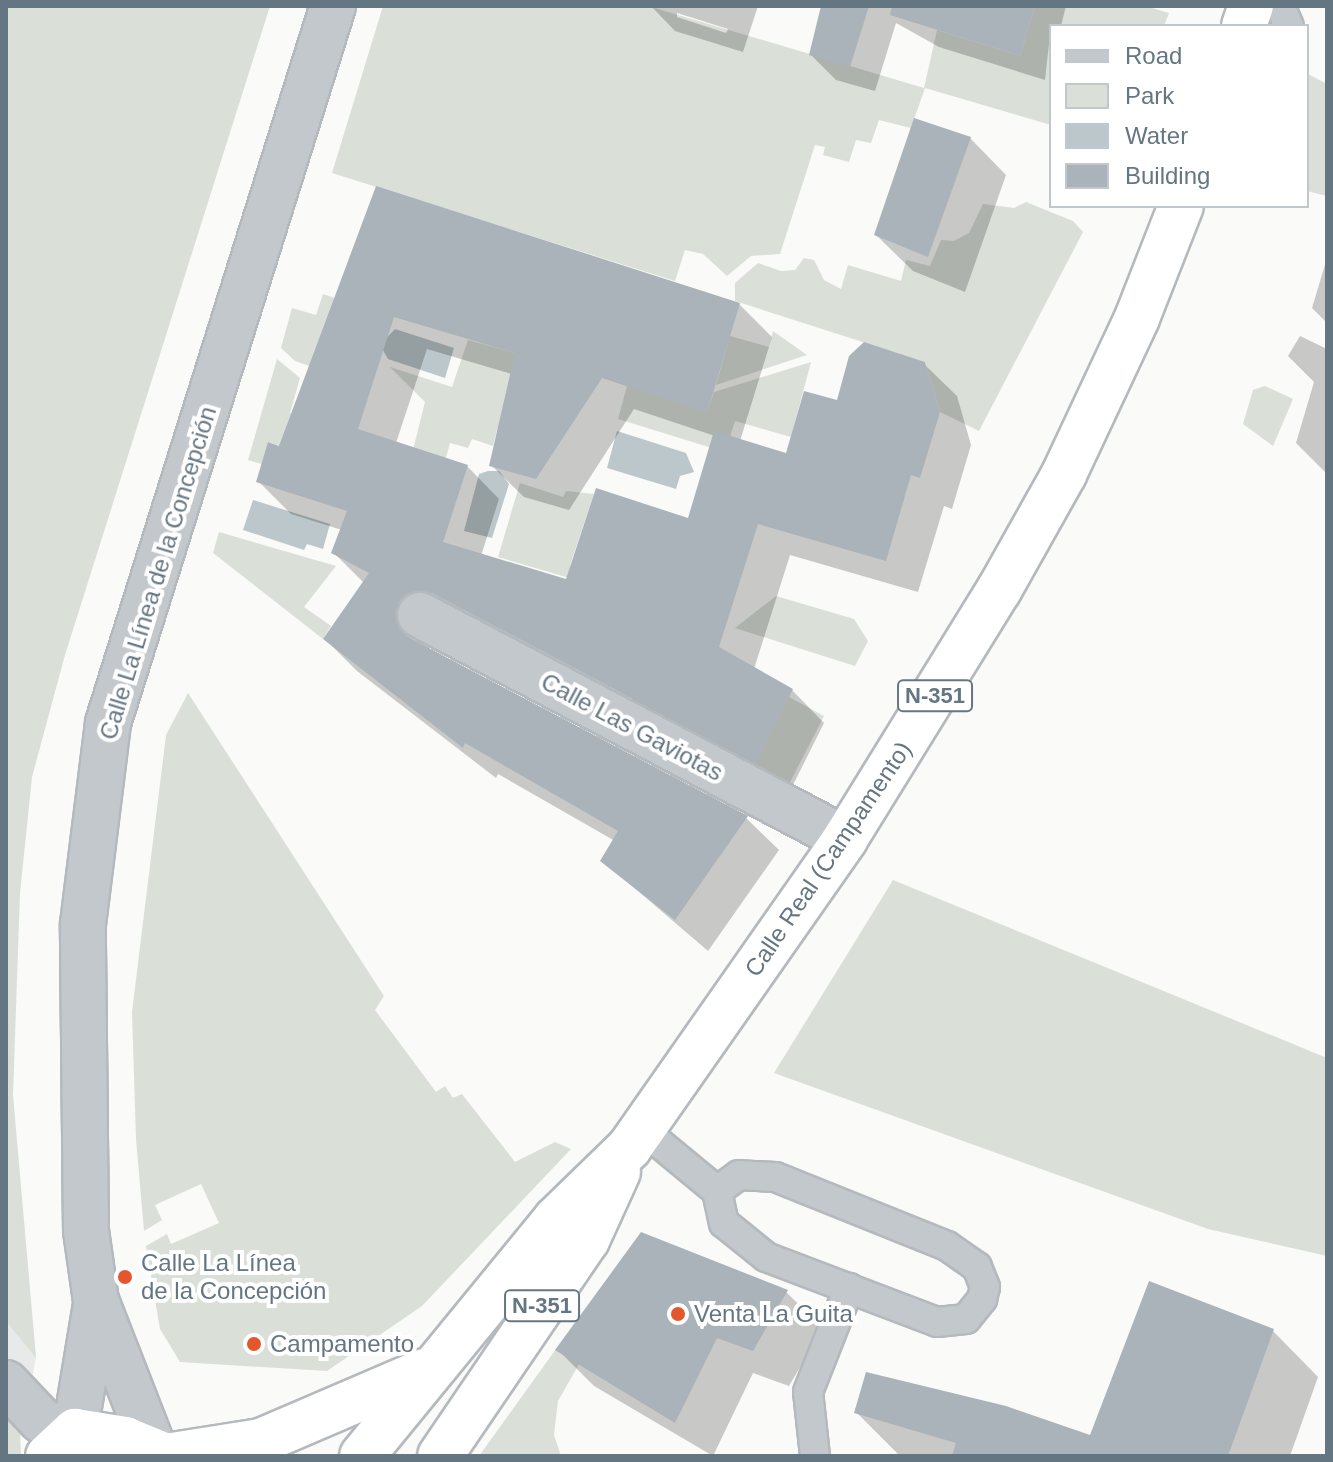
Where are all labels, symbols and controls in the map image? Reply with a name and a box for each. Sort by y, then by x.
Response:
legend [1049,24,1309,208]
text: Road [1125,42,1182,69]
text: Park [1125,82,1174,109]
text: Water [1125,122,1188,149]
text: Building [1125,162,1210,189]
street label: Calle La Línea de la Concepción [94,403,222,743]
street label: Calle Las Gaviotas [536,667,728,787]
road number: N-351 [897,678,973,714]
street label: Calle Real (Campamento) [738,736,918,982]
place label: Calle La Línea de la Concepción [141,1249,326,1305]
marker: Calle La Línea de la Concepción [116,1268,134,1286]
road number: N-351 [504,1288,580,1324]
place label: Venta La Guita [694,1300,853,1328]
marker: Venta La Guita [669,1305,687,1323]
place label: Campamento [270,1330,414,1358]
marker: Campamento [245,1335,263,1353]

